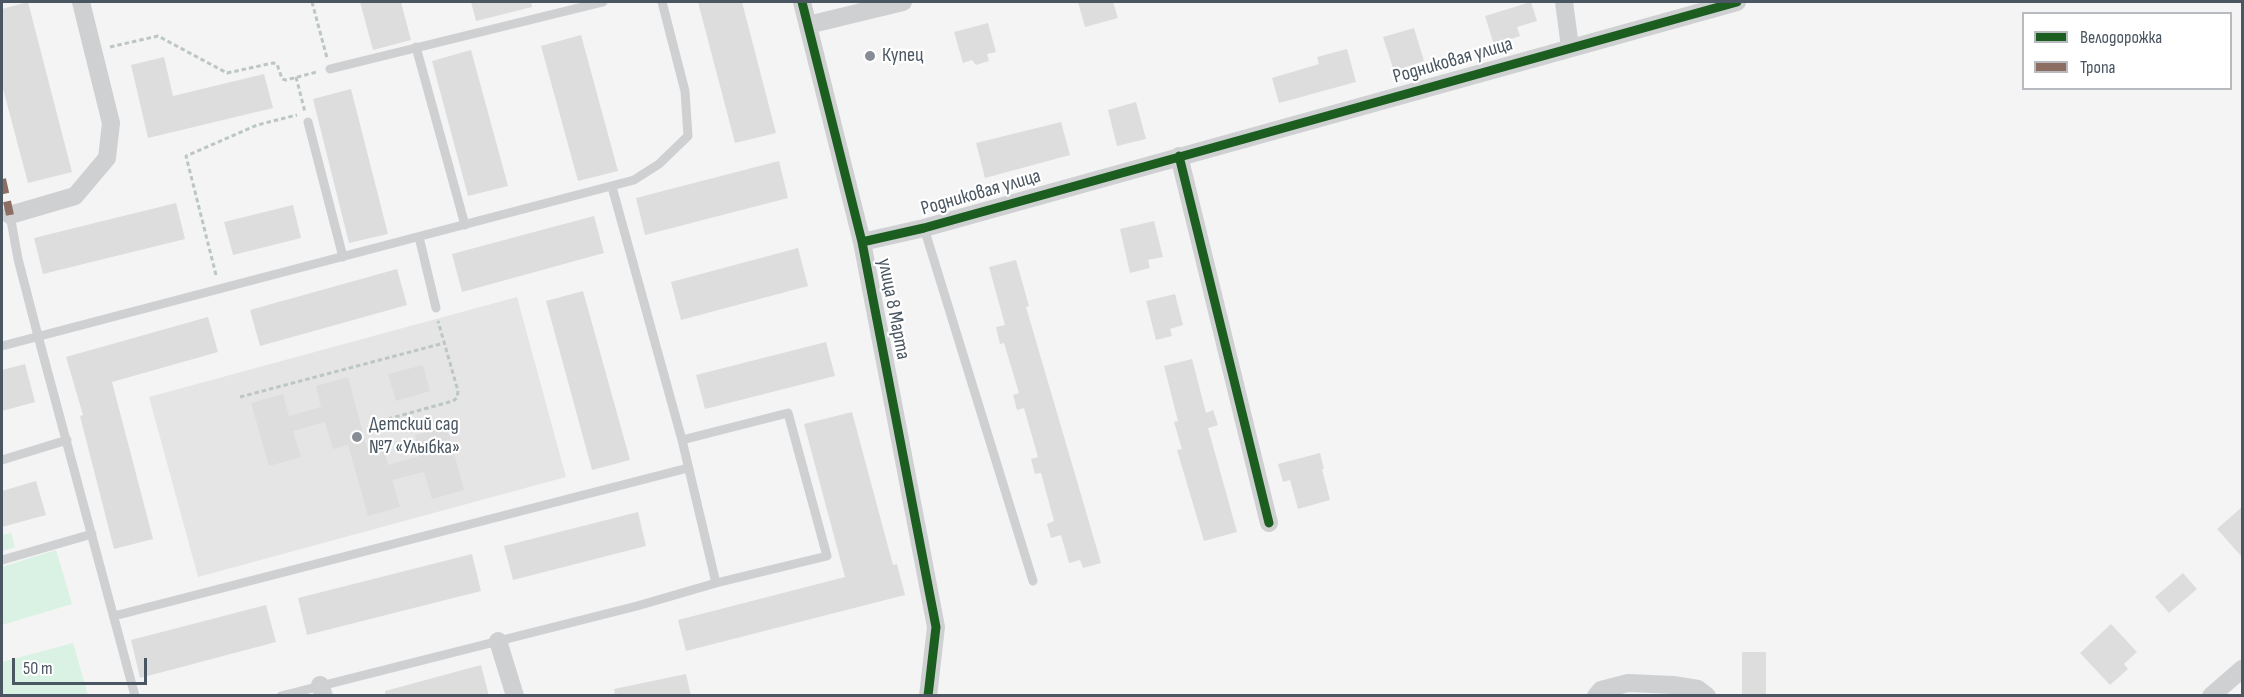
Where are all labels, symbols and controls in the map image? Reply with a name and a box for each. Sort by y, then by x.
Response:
legend [2022,12,2232,90]
text: Велодорожка [2080,27,2162,48]
street label: Родниковая улица [1390,32,1516,90]
place label: Купец [882,44,923,68]
marker: Купец [863,49,877,63]
text: Тропа [2080,57,2116,78]
street label: Родниковая улица [918,164,1044,222]
street label: улица 8 Марта [871,256,915,362]
place label: Детский сад №7 «Улыбка» [369,413,460,460]
marker: Детский сад №7 «Улыбка» [350,430,364,444]
scale bar [15,646,150,684]
text: 50 m [23,658,53,679]

